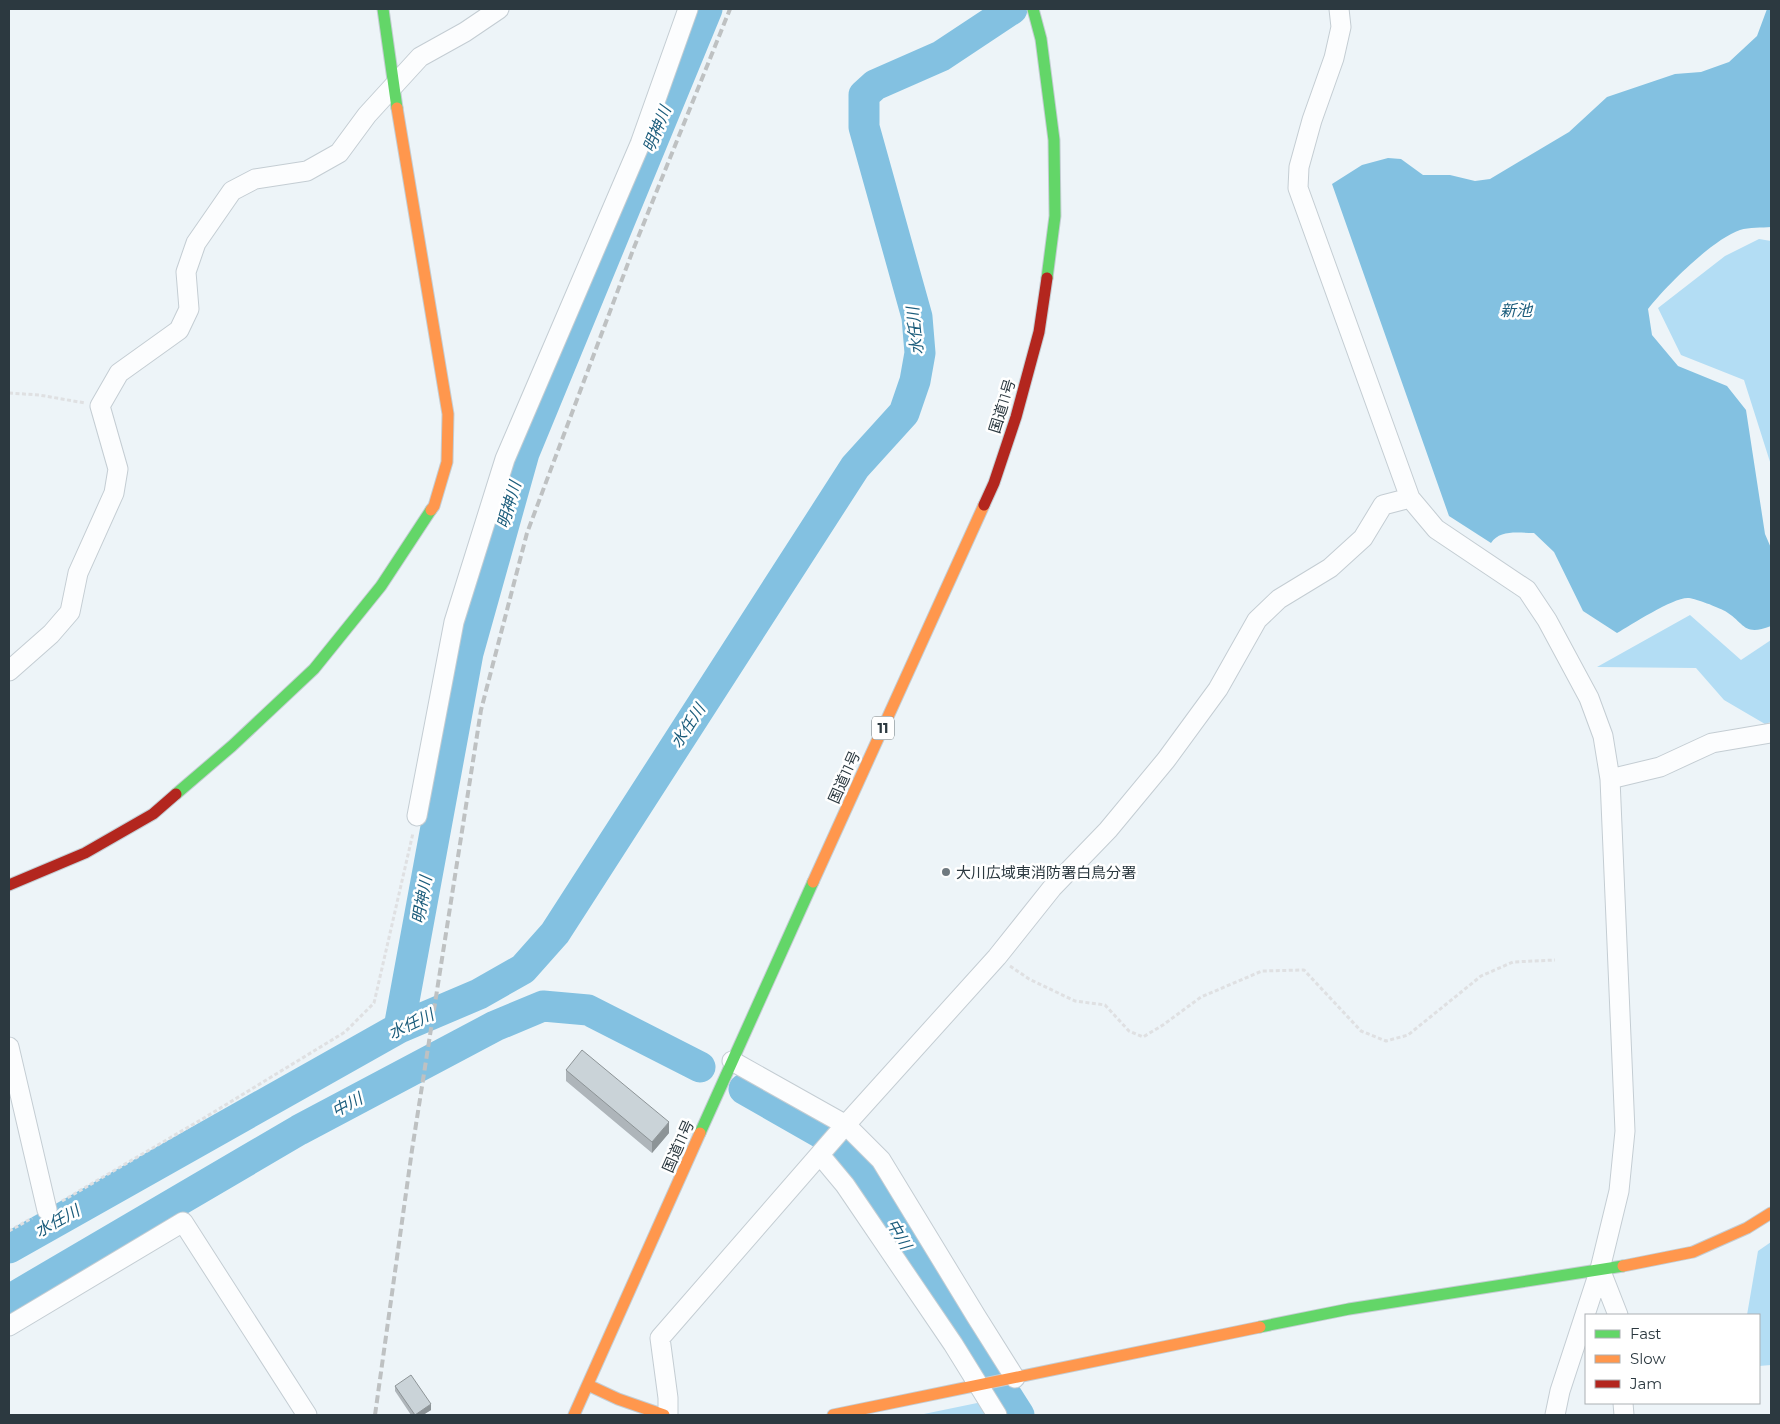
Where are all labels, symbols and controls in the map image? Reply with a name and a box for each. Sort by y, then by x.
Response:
water label: 明神川 [639,101,676,155]
water label: 新池 [1500,301,1534,320]
water label: 水任川 [903,304,927,356]
street label: 国道11号 [985,377,1019,435]
water label: 明神川 [493,477,525,531]
water label: 水任川 [667,699,710,751]
road number: 11 [872,716,894,740]
street label: 国道11号 [824,748,864,806]
place label: 大川広域東消防署白鳥分署 [956,863,1136,882]
marker: 大川広域東消防署白鳥分署 [940,866,952,878]
water label: 明神川 [408,873,436,925]
water label: 水任川 [385,1004,439,1043]
water label: 中川 [328,1088,367,1121]
street label: 国道11号 [658,1117,698,1175]
water label: 水任川 [31,1200,84,1241]
water label: 中川 [883,1215,916,1254]
legend [1585,1314,1760,1404]
text: Fast [1630,1324,1661,1343]
text: Slow [1630,1349,1666,1368]
text: Jam [1629,1374,1662,1393]

